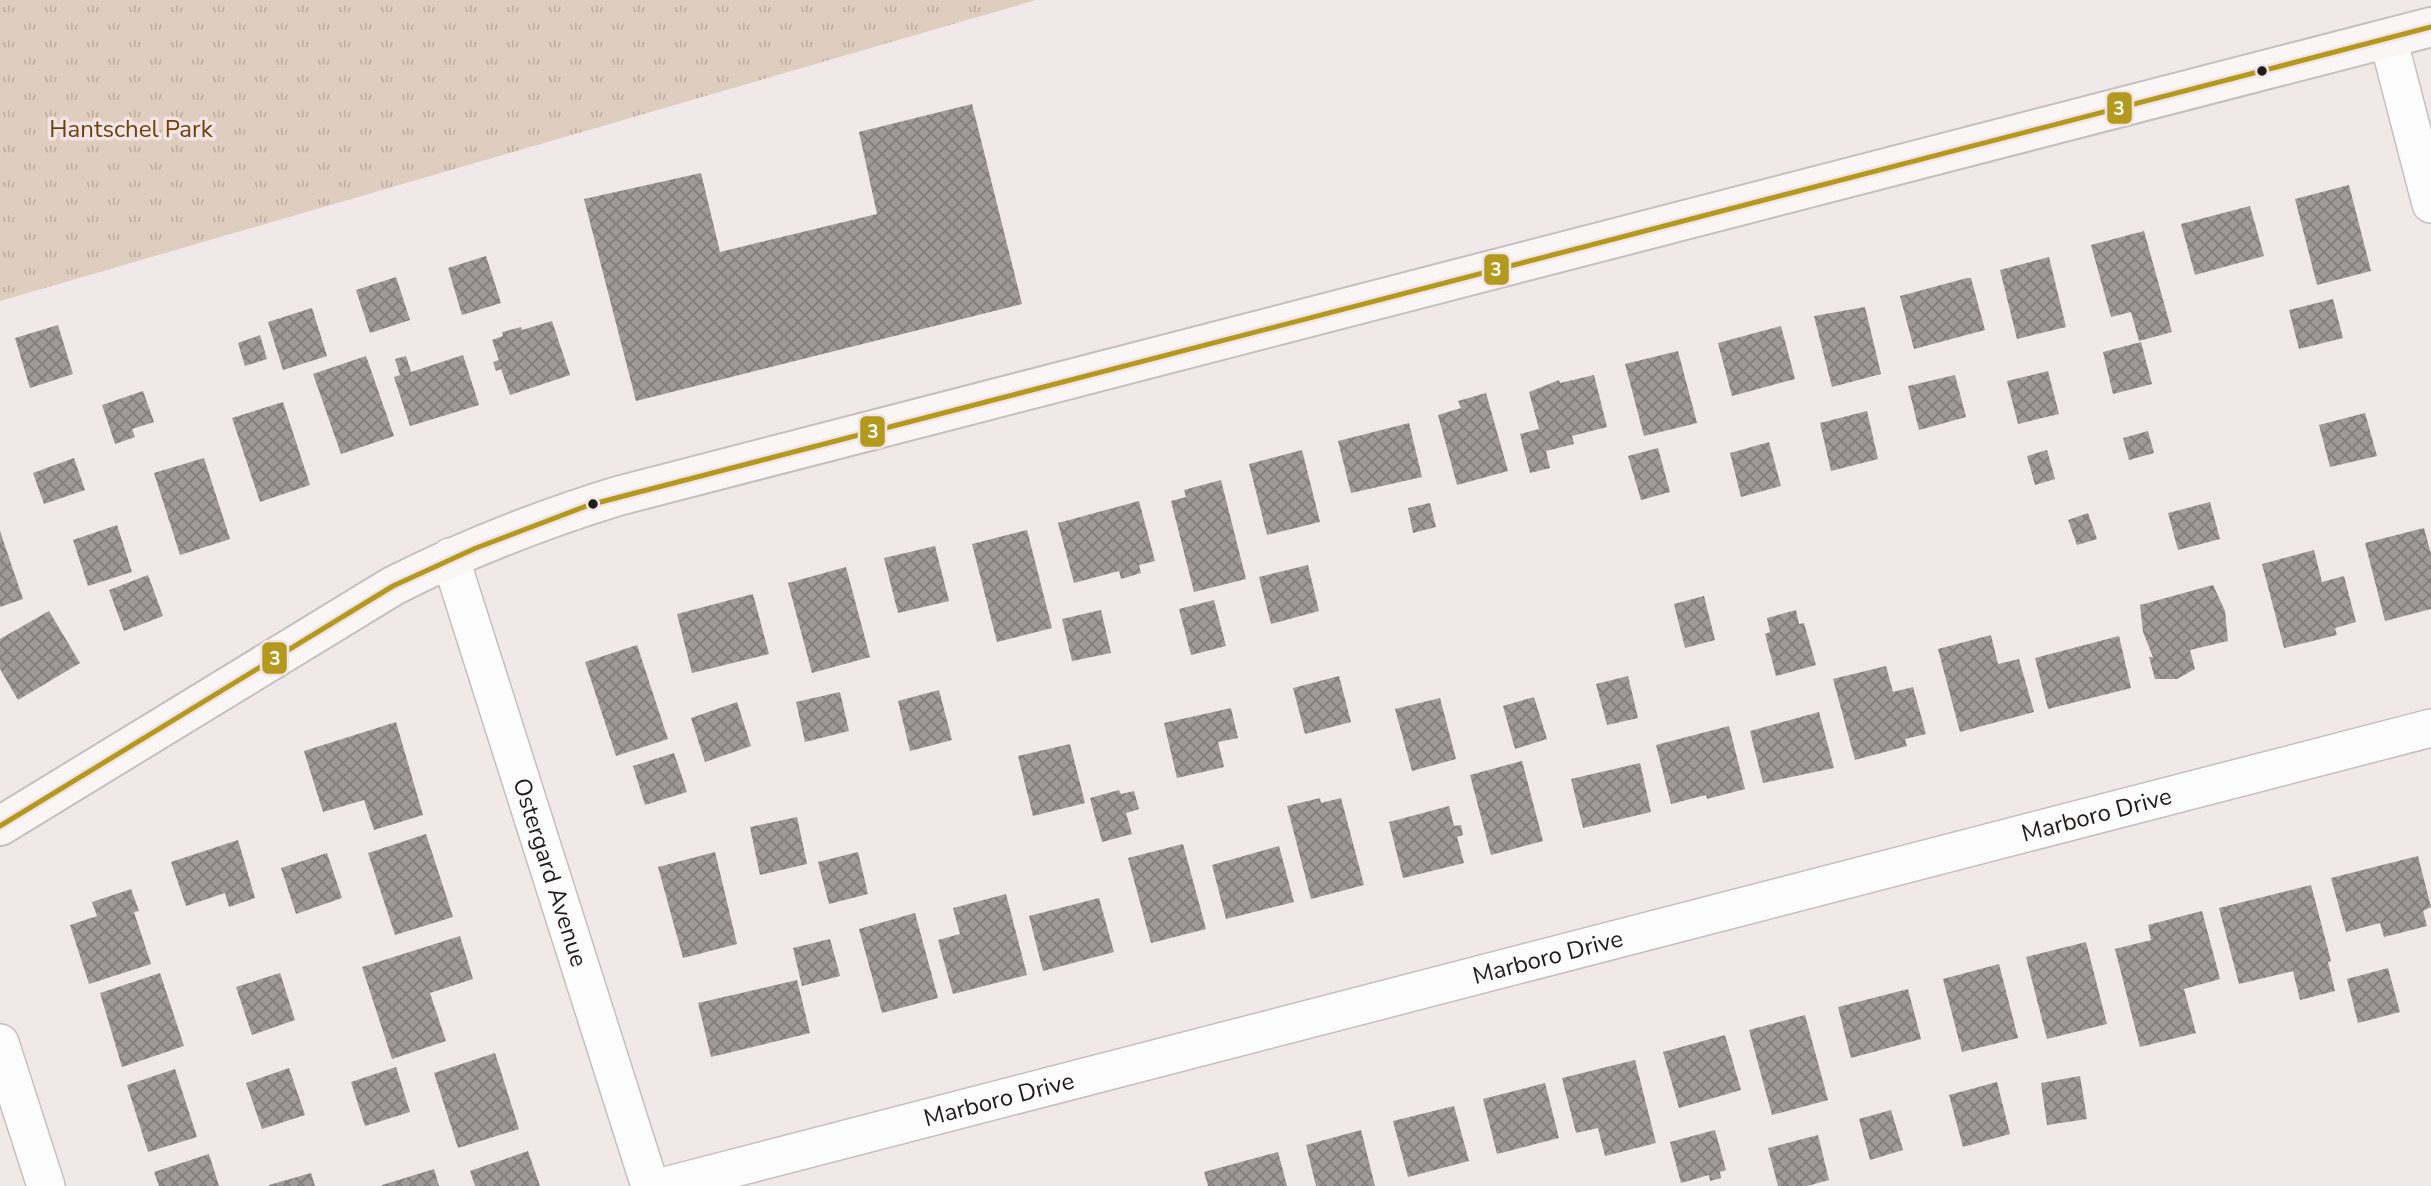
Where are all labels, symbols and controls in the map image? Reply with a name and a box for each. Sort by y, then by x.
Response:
unlabelled marker [2255,64,2269,78]
line badge: 3 [2106,91,2133,125]
text: 3 [2113,96,2125,122]
park label: Hantschel Park [49,113,214,145]
line badge: 3 [1483,253,1510,286]
text: 3 [1490,257,1502,283]
line badge: 3 [859,415,886,448]
text: 3 [867,419,879,445]
unlabelled marker [586,497,600,511]
line badge: 3 [261,641,288,675]
text: 3 [269,646,281,672]
street label: Ostergard Avenue [505,774,595,971]
street label: Marboro Drive [2018,780,2175,850]
street label: Marboro Drive [1469,922,1626,992]
street label: Marboro Drive [920,1065,1078,1134]

